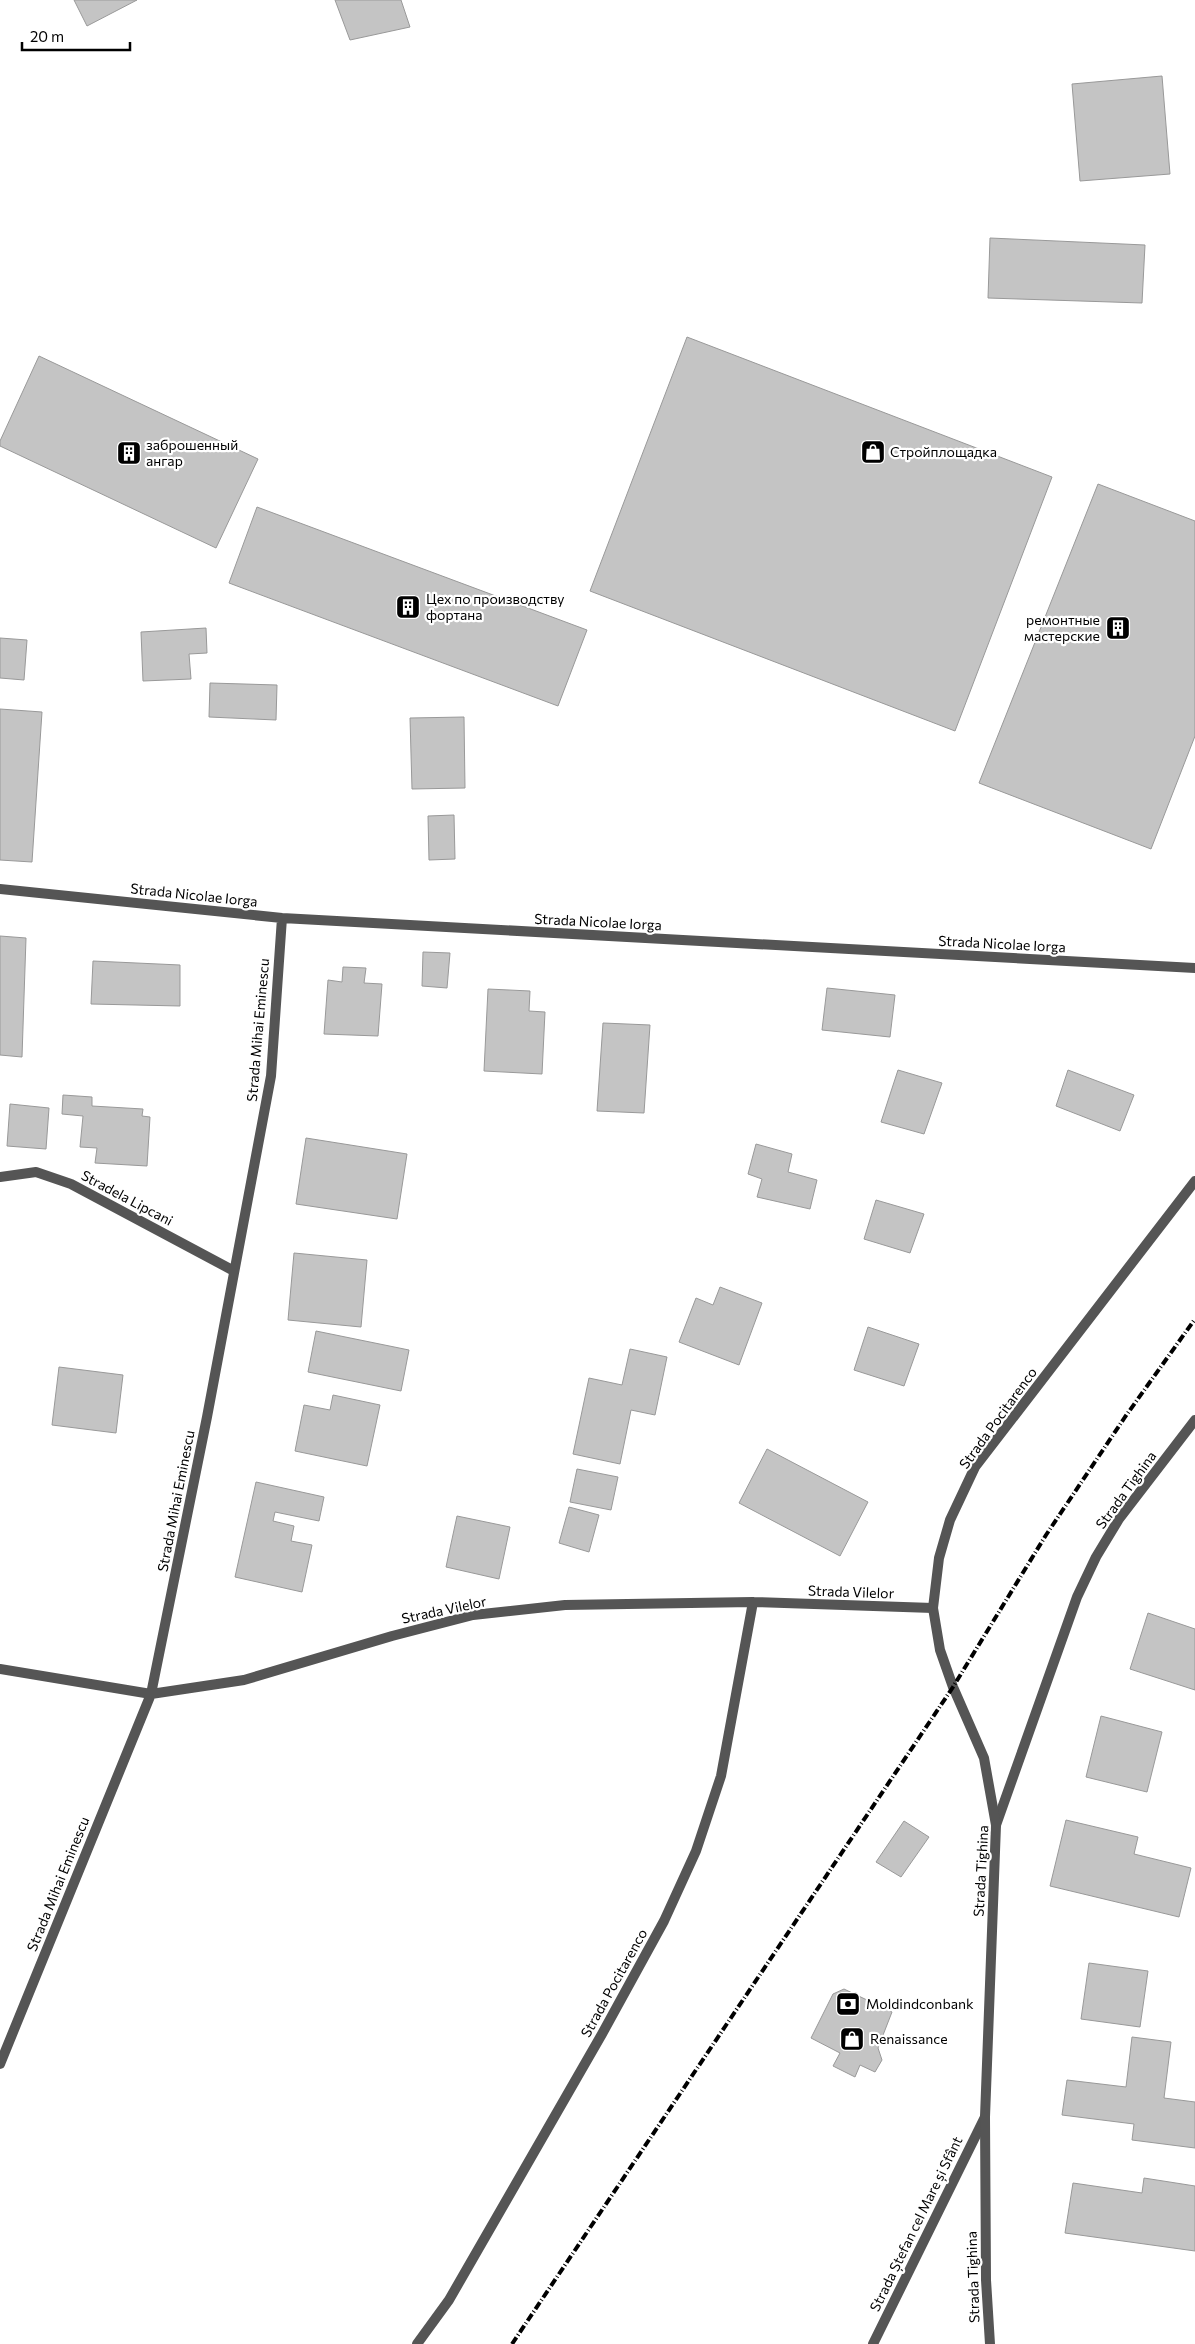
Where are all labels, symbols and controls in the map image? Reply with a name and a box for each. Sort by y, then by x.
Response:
scale bar [22,20,130,52]
text: 20 m [30,27,64,45]
place label: заброшенный ангар [146,436,238,469]
shop icon: Стройплощадка [860,439,886,465]
building icon: заброшенный ангар [116,440,142,466]
place label: Стройплощадка [890,443,997,460]
place label: Цех по производству фортана [426,590,565,623]
building icon: Цех по производству фортана [395,594,421,620]
place label: ремонтные мастерские [1024,611,1100,644]
building icon: ремонтные мастерские [1105,615,1131,641]
street label: Strada Nicolae Iorga [130,879,258,910]
street label: Strada Nicolae Iorga [534,910,662,933]
street label: Strada Nicolae Iorga [938,932,1066,955]
street label: Strada Mihai Eminescu [243,958,272,1102]
street label: Stradela Lipcani [78,1166,176,1229]
street label: Strada Pocitarenco [955,1364,1040,1472]
street label: Strada Mihai Eminescu [153,1429,198,1573]
street label: Strada Tighina [1092,1448,1159,1532]
street label: Strada Vilelor [808,1581,895,1602]
street label: Strada Vilelor [400,1592,488,1627]
street label: Strada Mihai Eminescu [23,1814,92,1954]
street label: Strada Tighina [970,1825,991,1917]
street label: Strada Pocitarenco [577,1926,650,2040]
bank icon: Moldindconbank [835,1991,861,2017]
place label: Moldindconbank [866,1995,974,2012]
shop icon: Renaissance [839,2026,865,2052]
place label: Renaissance [870,2030,948,2047]
street label: Strada Ștefan cel Mare și Sfânt [866,2133,966,2315]
street label: Strada Tighina [962,2231,983,2323]

